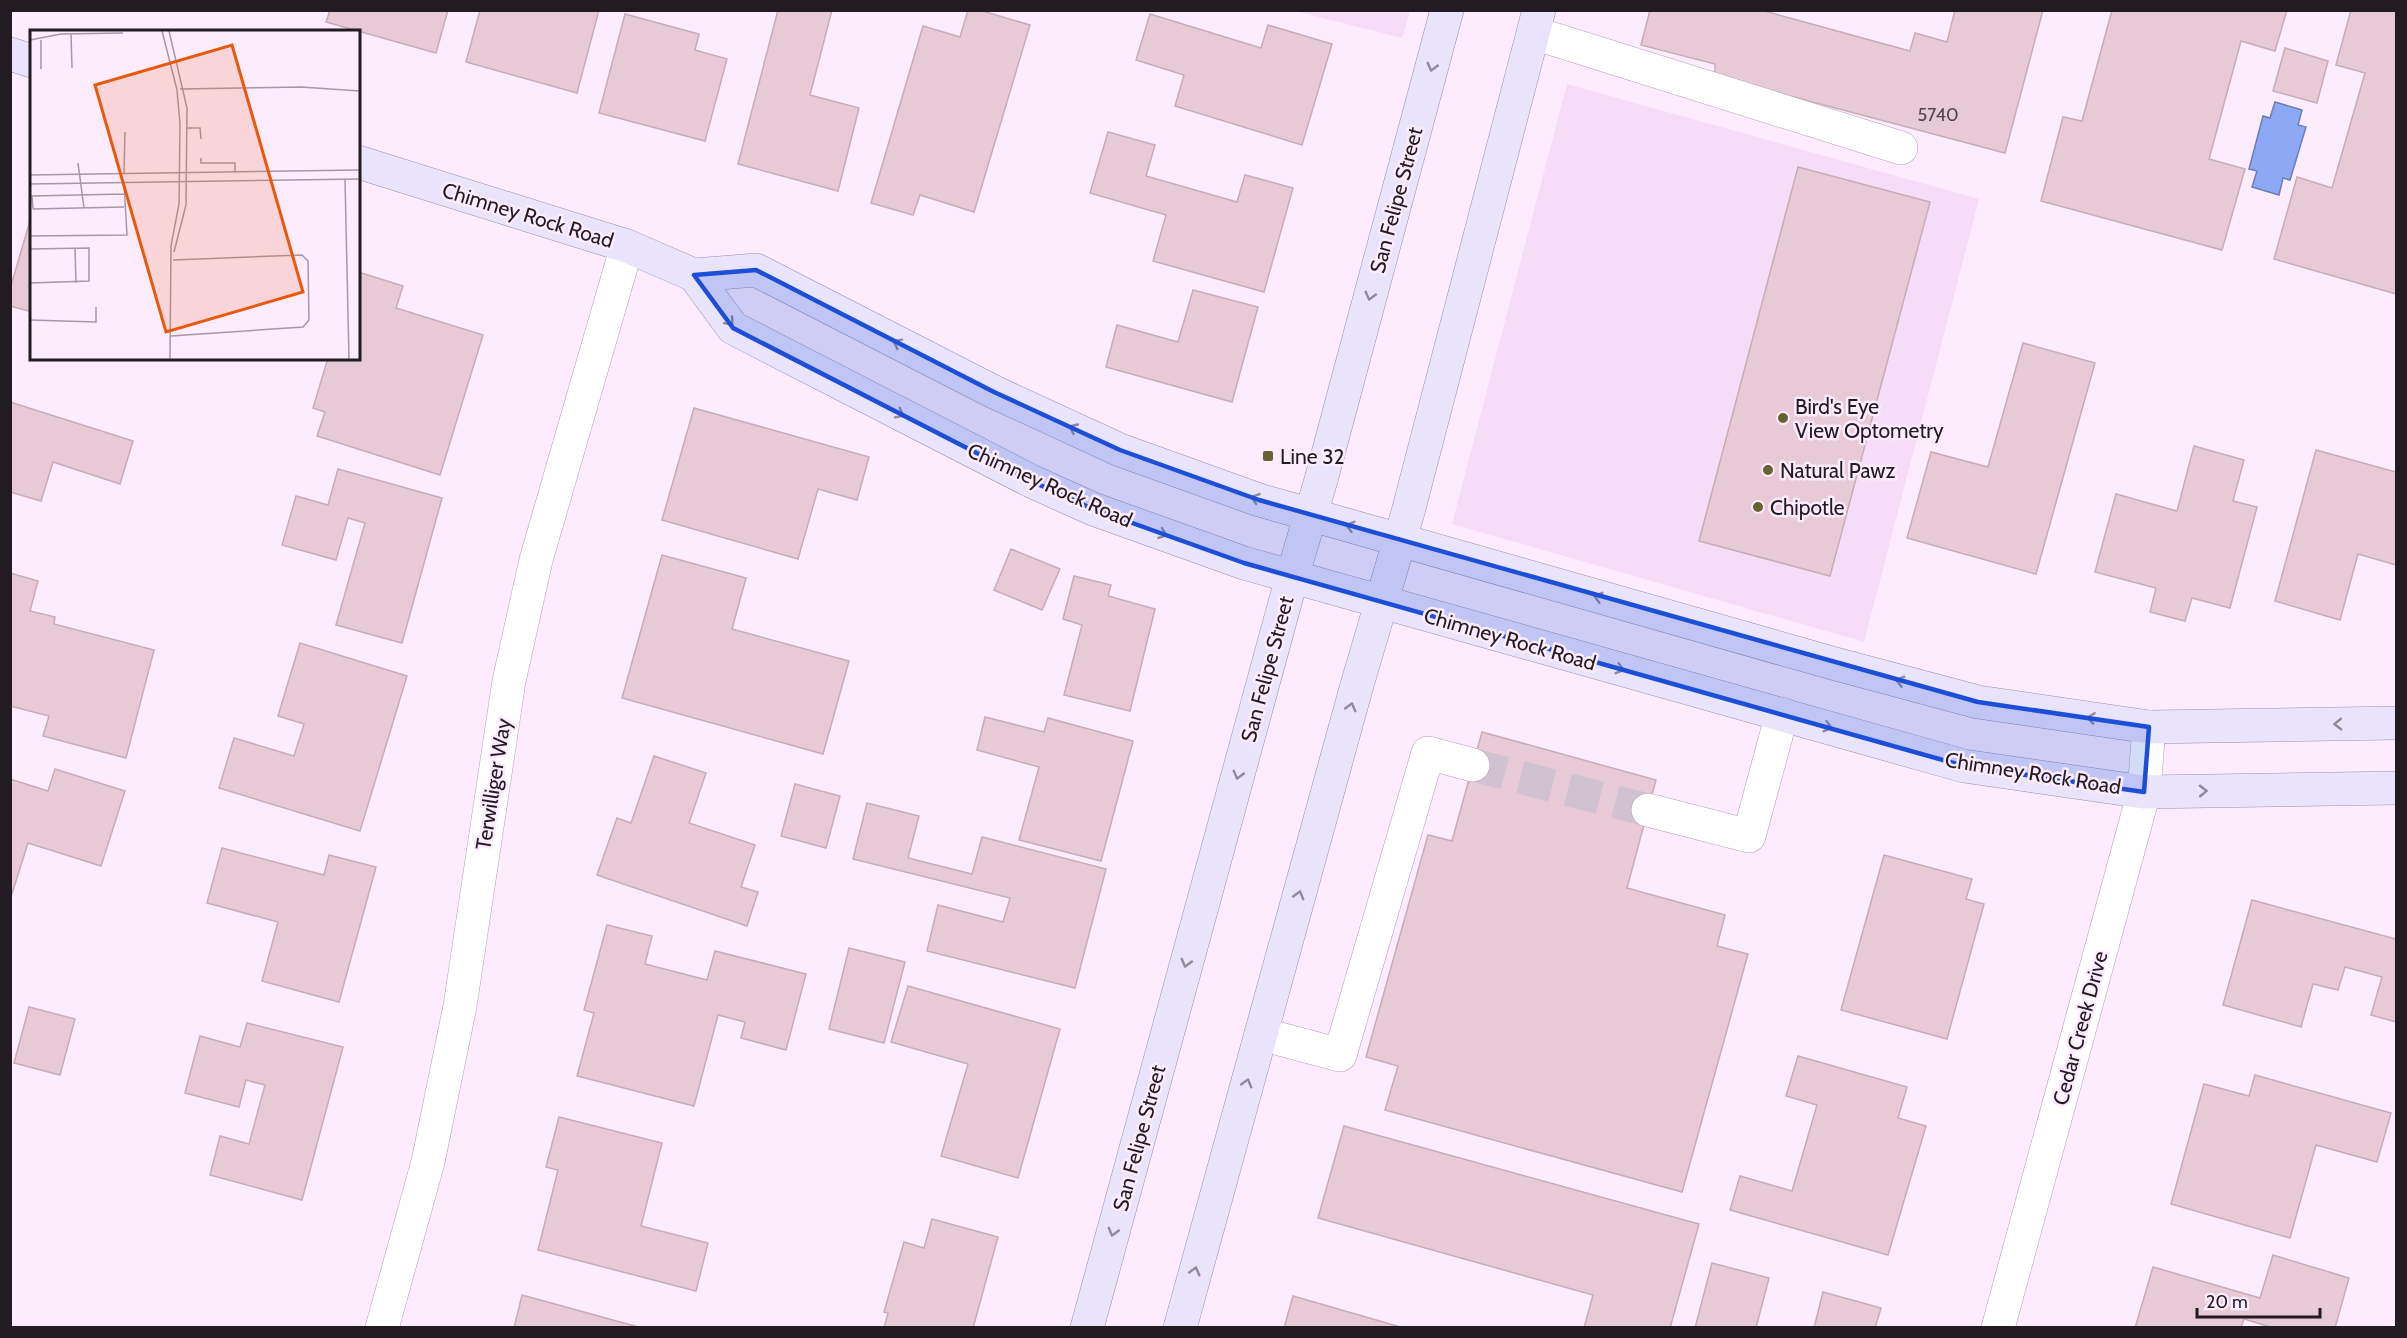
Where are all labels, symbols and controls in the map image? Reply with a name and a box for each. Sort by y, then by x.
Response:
inset map [30,30,360,360]
one-way arrow [1427,61,1439,72]
house number: 5740 [1917,104,1959,126]
street label: San Felipe Street [1364,124,1428,276]
street label: Chimney Rock Road [439,177,617,253]
one-way arrow [1365,290,1377,301]
one-way arrow [722,315,733,326]
one-way arrow [893,339,904,350]
place label: Bird's Eye View Optometry [1795,394,1944,443]
one-way arrow [894,407,905,418]
marker: Bird's Eye View Optometry [1776,411,1790,425]
one-way arrow [1068,424,1079,436]
street label: Chimney Rock Road [964,437,1136,533]
place label: Line 32 [1280,444,1345,469]
marker: Line 32 [1261,449,1275,463]
place label: Natural Pawz [1780,458,1896,483]
marker: Natural Pawz [1761,463,1775,477]
one-way arrow [1250,493,1261,505]
place label: Chipotle [1770,495,1845,520]
marker: Chipotle [1751,500,1765,514]
one-way arrow [1345,521,1356,533]
one-way arrow [1157,527,1168,540]
one-way arrow [1593,591,1603,604]
street label: San Felipe Street [1235,593,1299,745]
street label: Chimney Rock Road [1421,602,1599,676]
one-way arrow [1615,662,1625,675]
one-way arrow [1895,676,1905,689]
one-way arrow [1344,702,1356,713]
one-way arrow [2087,713,2096,725]
street label: Terwilliger Way [470,716,516,852]
one-way arrow [2334,718,2343,730]
one-way arrow [1823,720,1833,733]
street label: Chimney Rock Road [1943,747,2123,799]
one-way arrow [1233,769,1245,780]
one-way arrow [2198,785,2207,797]
one-way arrow [1292,890,1304,901]
street label: Cedar Creek Drive [2047,948,2113,1108]
one-way arrow [1181,958,1194,968]
street label: San Felipe Street [1107,1062,1171,1214]
one-way arrow [1240,1078,1252,1089]
one-way arrow [1107,1227,1120,1237]
one-way arrow [1188,1266,1201,1276]
scale bar [2197,1281,2320,1319]
text: 20 m [2206,1291,2248,1313]

